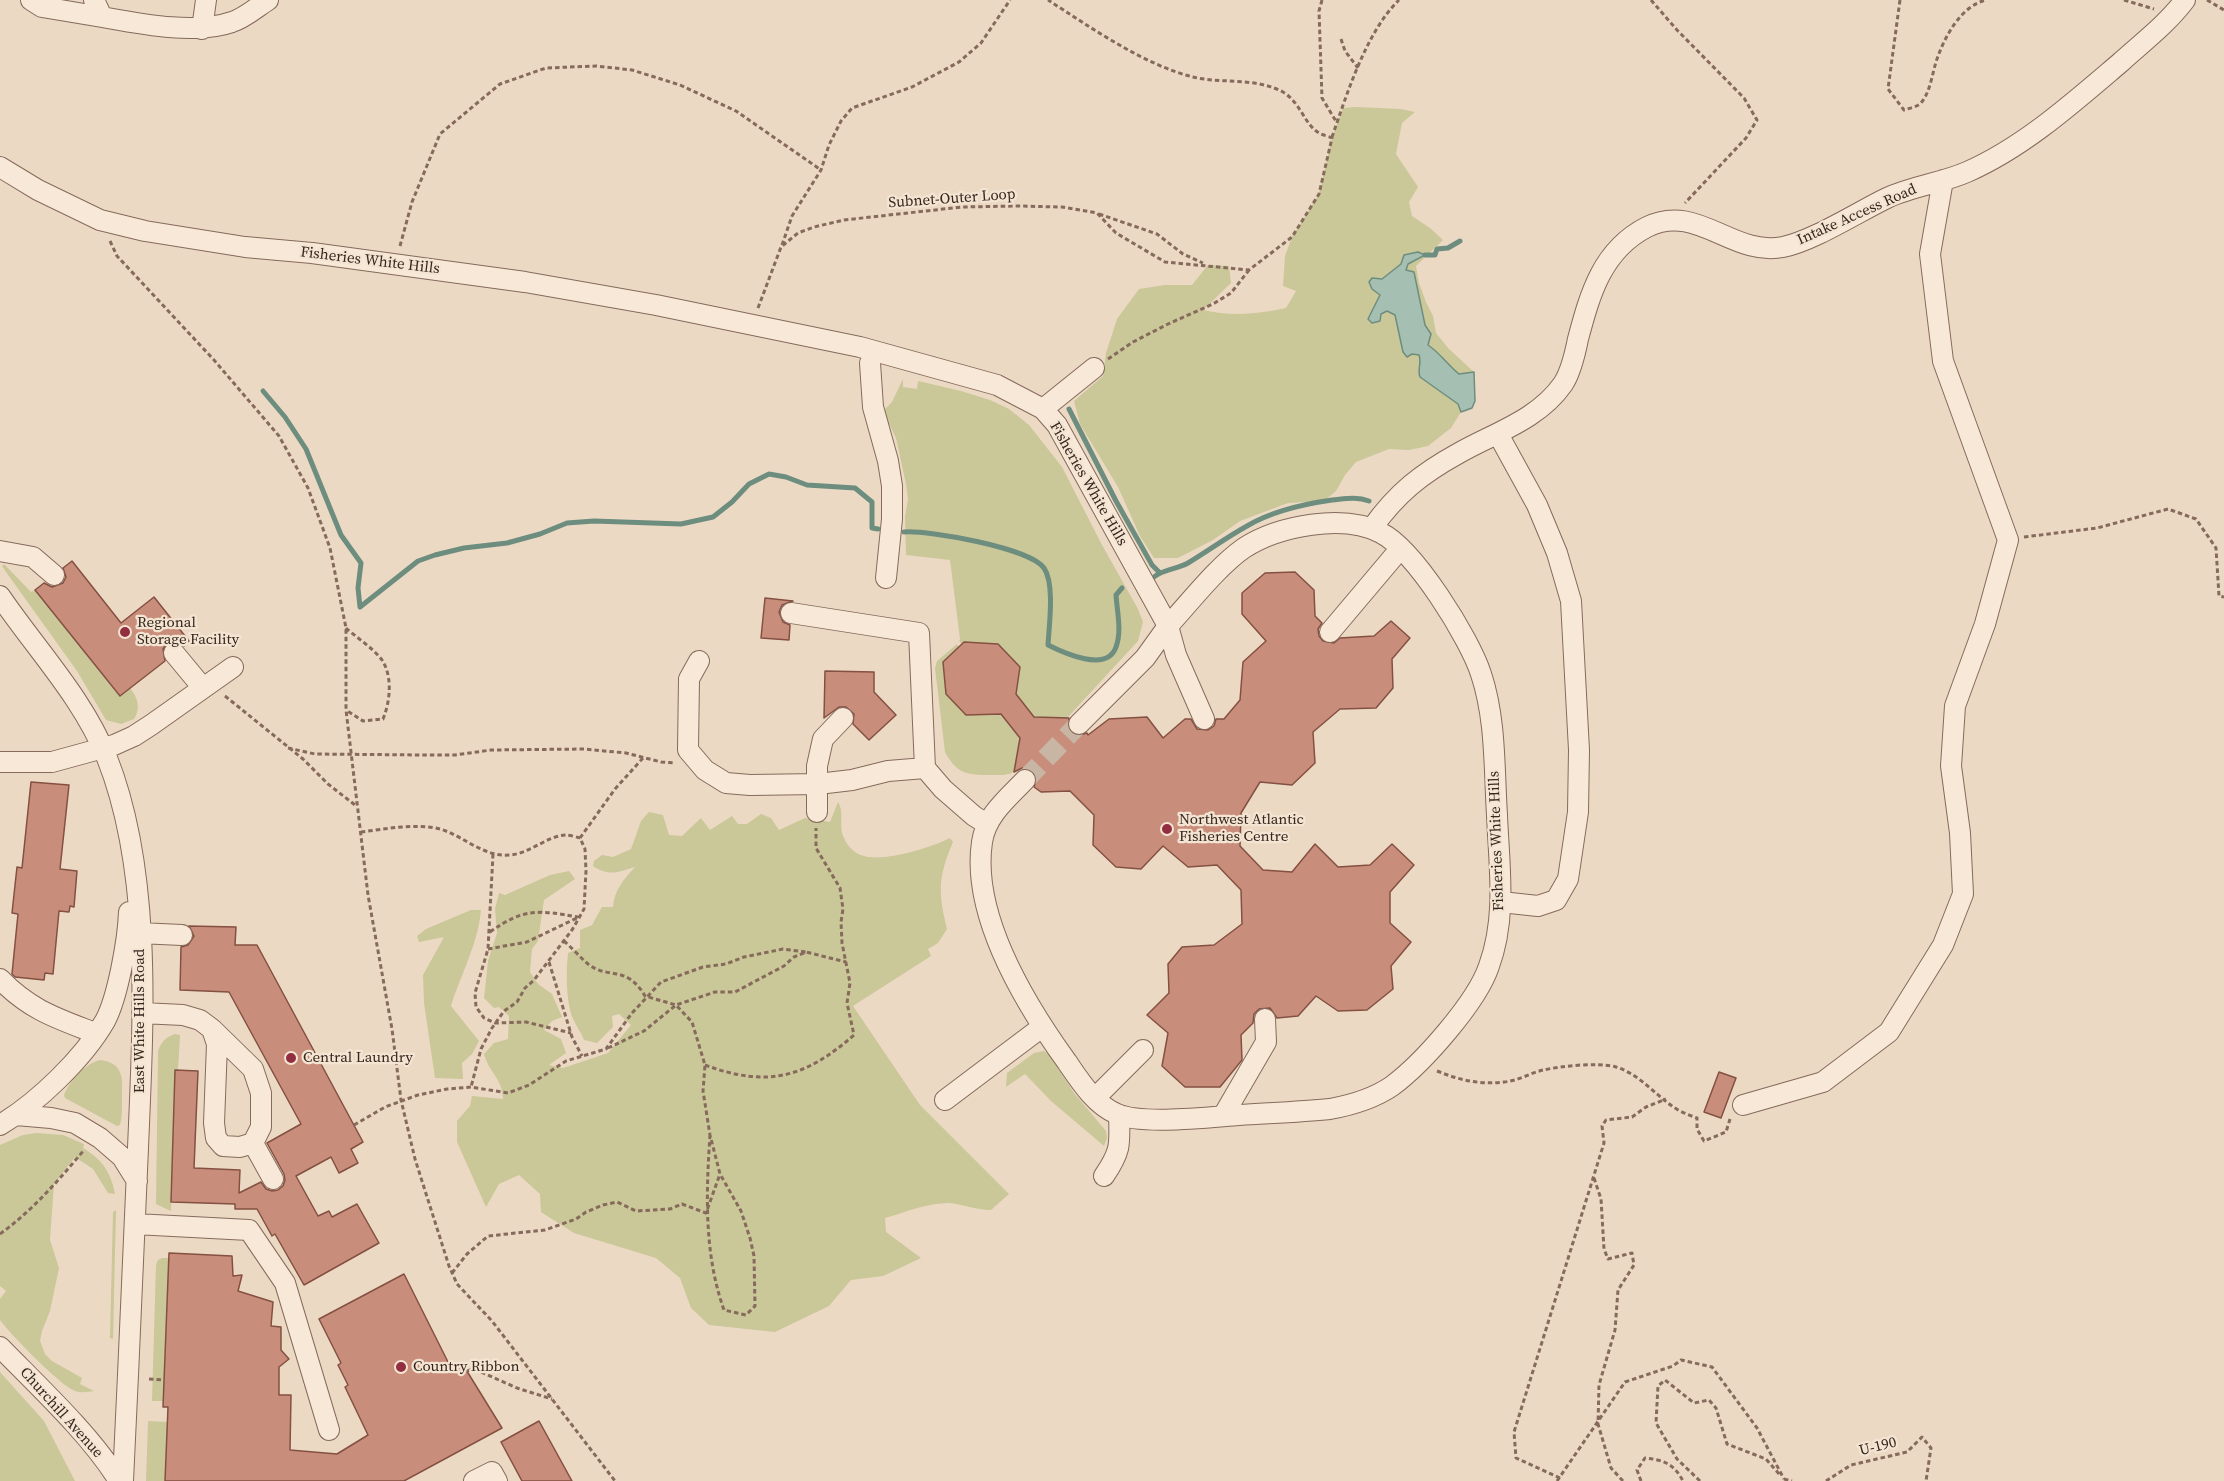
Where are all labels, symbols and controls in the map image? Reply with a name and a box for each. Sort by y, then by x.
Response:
street label: Intake Access Road [1795,181,1919,249]
street label: Subnet-Outer Loop [888,186,1016,212]
street label: Fisheries White Hills [299,244,441,278]
street label: Fisheries White Hills [1045,419,1131,549]
place label: Regional Storage Facility [137,614,239,649]
marker: Regional Storage Facility [118,625,132,639]
street label: Fisheries White Hills [1486,771,1508,911]
place label: Northwest Atlantic Fisheries Centre [1179,811,1304,846]
marker: Northwest Atlantic Fisheries Centre [1160,822,1174,836]
street label: East White Hills Road [131,949,149,1093]
place label: Central Laundry [303,1049,413,1067]
marker: Central Laundry [284,1051,298,1065]
place label: Country Ribbon [413,1358,520,1376]
marker: Country Ribbon [394,1360,408,1374]
street label: Churchill Avenue [16,1364,106,1462]
street label: U-190 [1857,1434,1899,1460]

